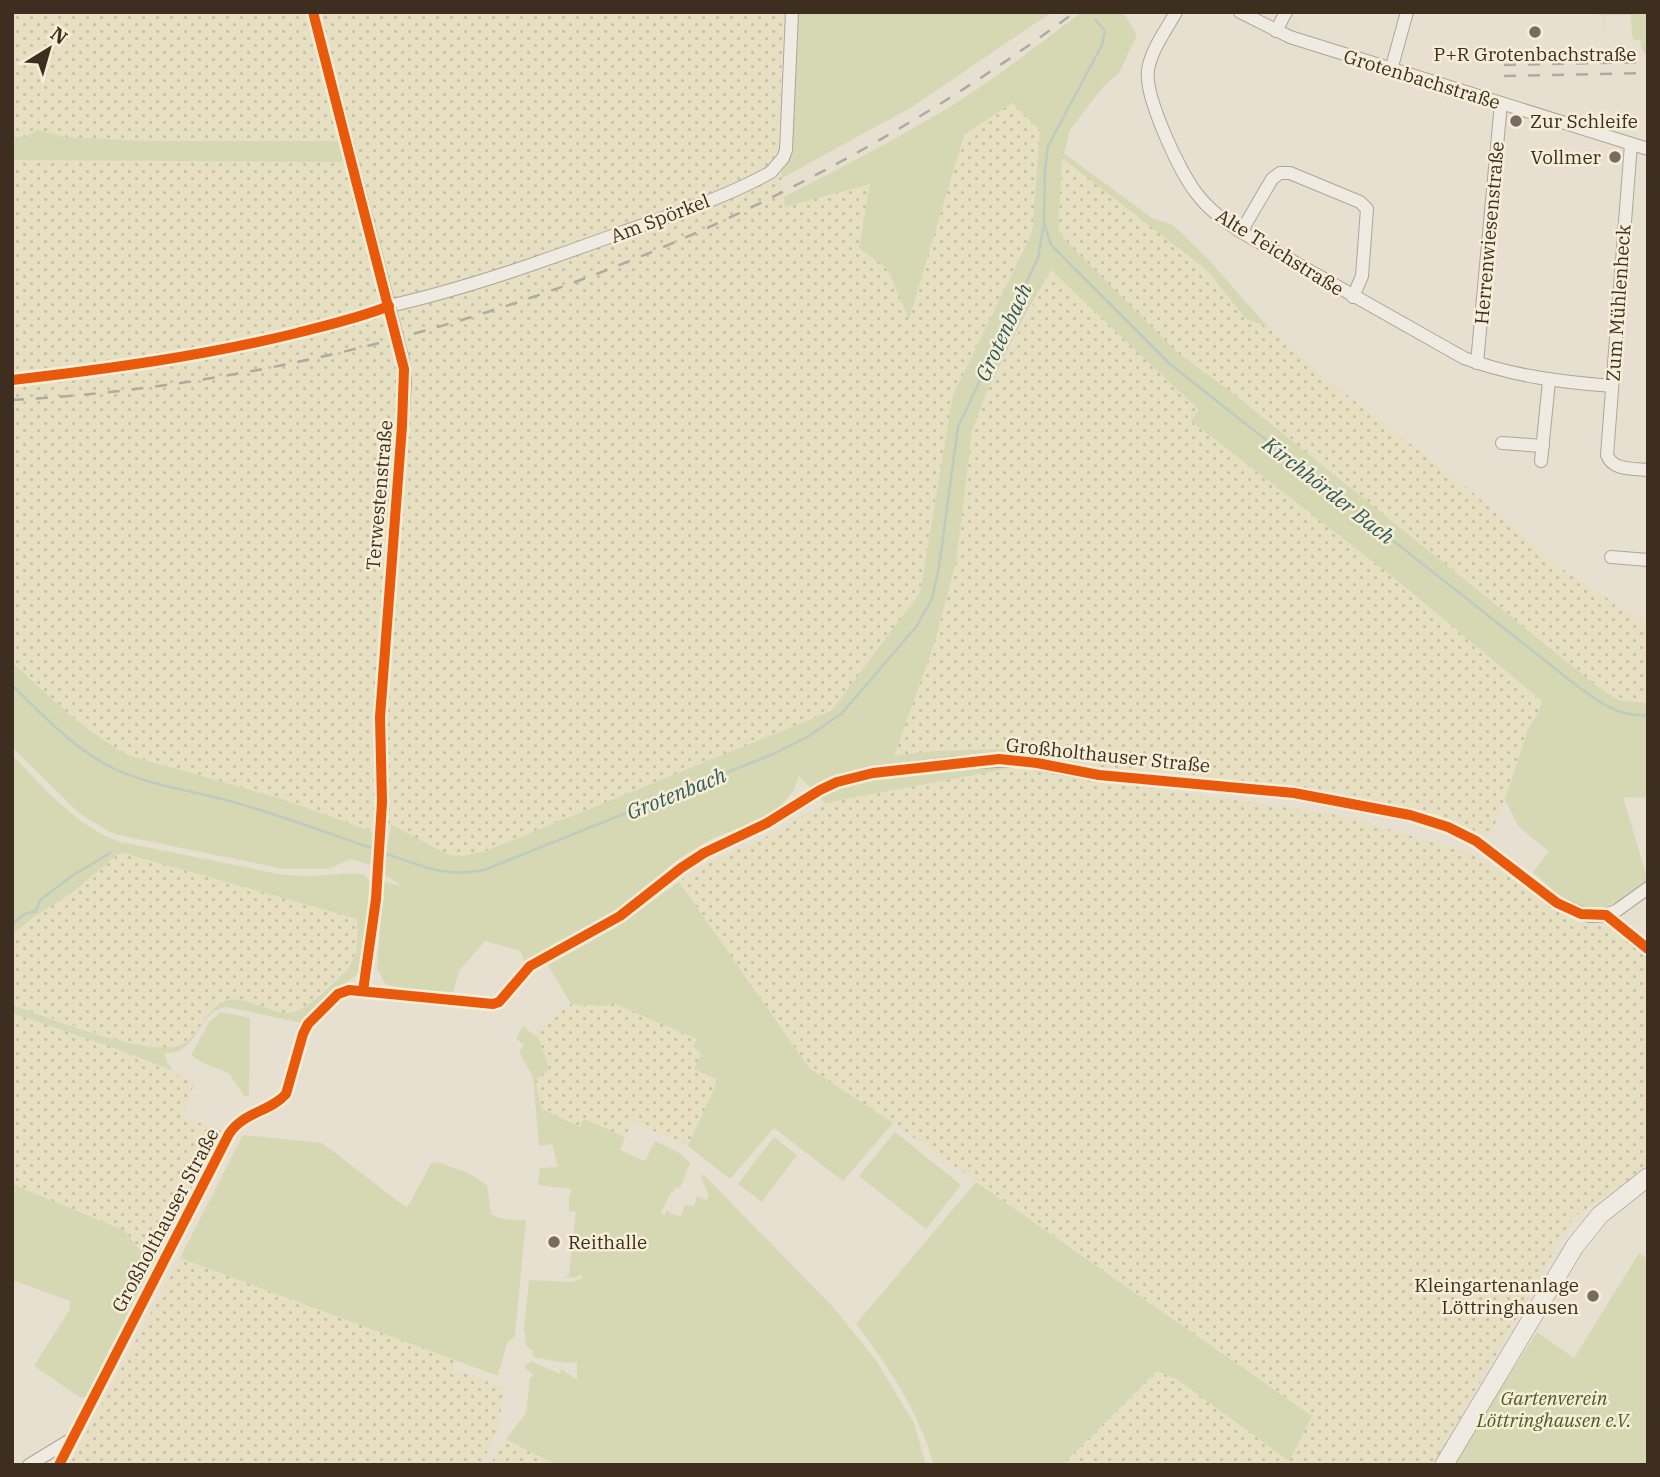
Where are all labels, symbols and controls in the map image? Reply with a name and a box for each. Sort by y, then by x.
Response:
north arrow [14,14,84,84]
text: N [46,21,72,50]
marker: P+R Grotenbachstraße [1527,24,1543,40]
place label: P+R Grotenbachstraße [1434,42,1636,66]
street label: Grotenbachstraße [1341,44,1503,114]
place label: Zur Schleife [1530,109,1638,133]
marker: Zur Schleife [1508,113,1524,129]
street label: Herrenwiesenstraße [1469,140,1509,326]
place label: Vollmer [1531,145,1602,169]
marker: Vollmer [1607,149,1623,165]
street label: Am Spörkel [607,188,713,248]
street label: Alte Teichstraße [1212,203,1348,301]
street label: Zum Mühlenheck [1601,224,1635,382]
water label: Grotenbach [968,278,1038,386]
street label: Terwestenstraße [360,419,398,571]
water label: Kirchhörder Bach [1257,429,1401,550]
street label: Großholthauser Straße [1005,732,1211,778]
water label: Grotenbach [622,760,730,826]
street label: Großholthauser Straße [106,1124,224,1316]
place label: Reithalle [568,1230,647,1254]
marker: Reithalle [546,1234,562,1250]
place label: Kleingartenanlage Löttringhausen [1414,1273,1579,1319]
marker: Kleingartenanlage Löttringhausen [1585,1288,1601,1304]
park label: Gartenverein Löttringhausen e.V. [1476,1386,1631,1432]

